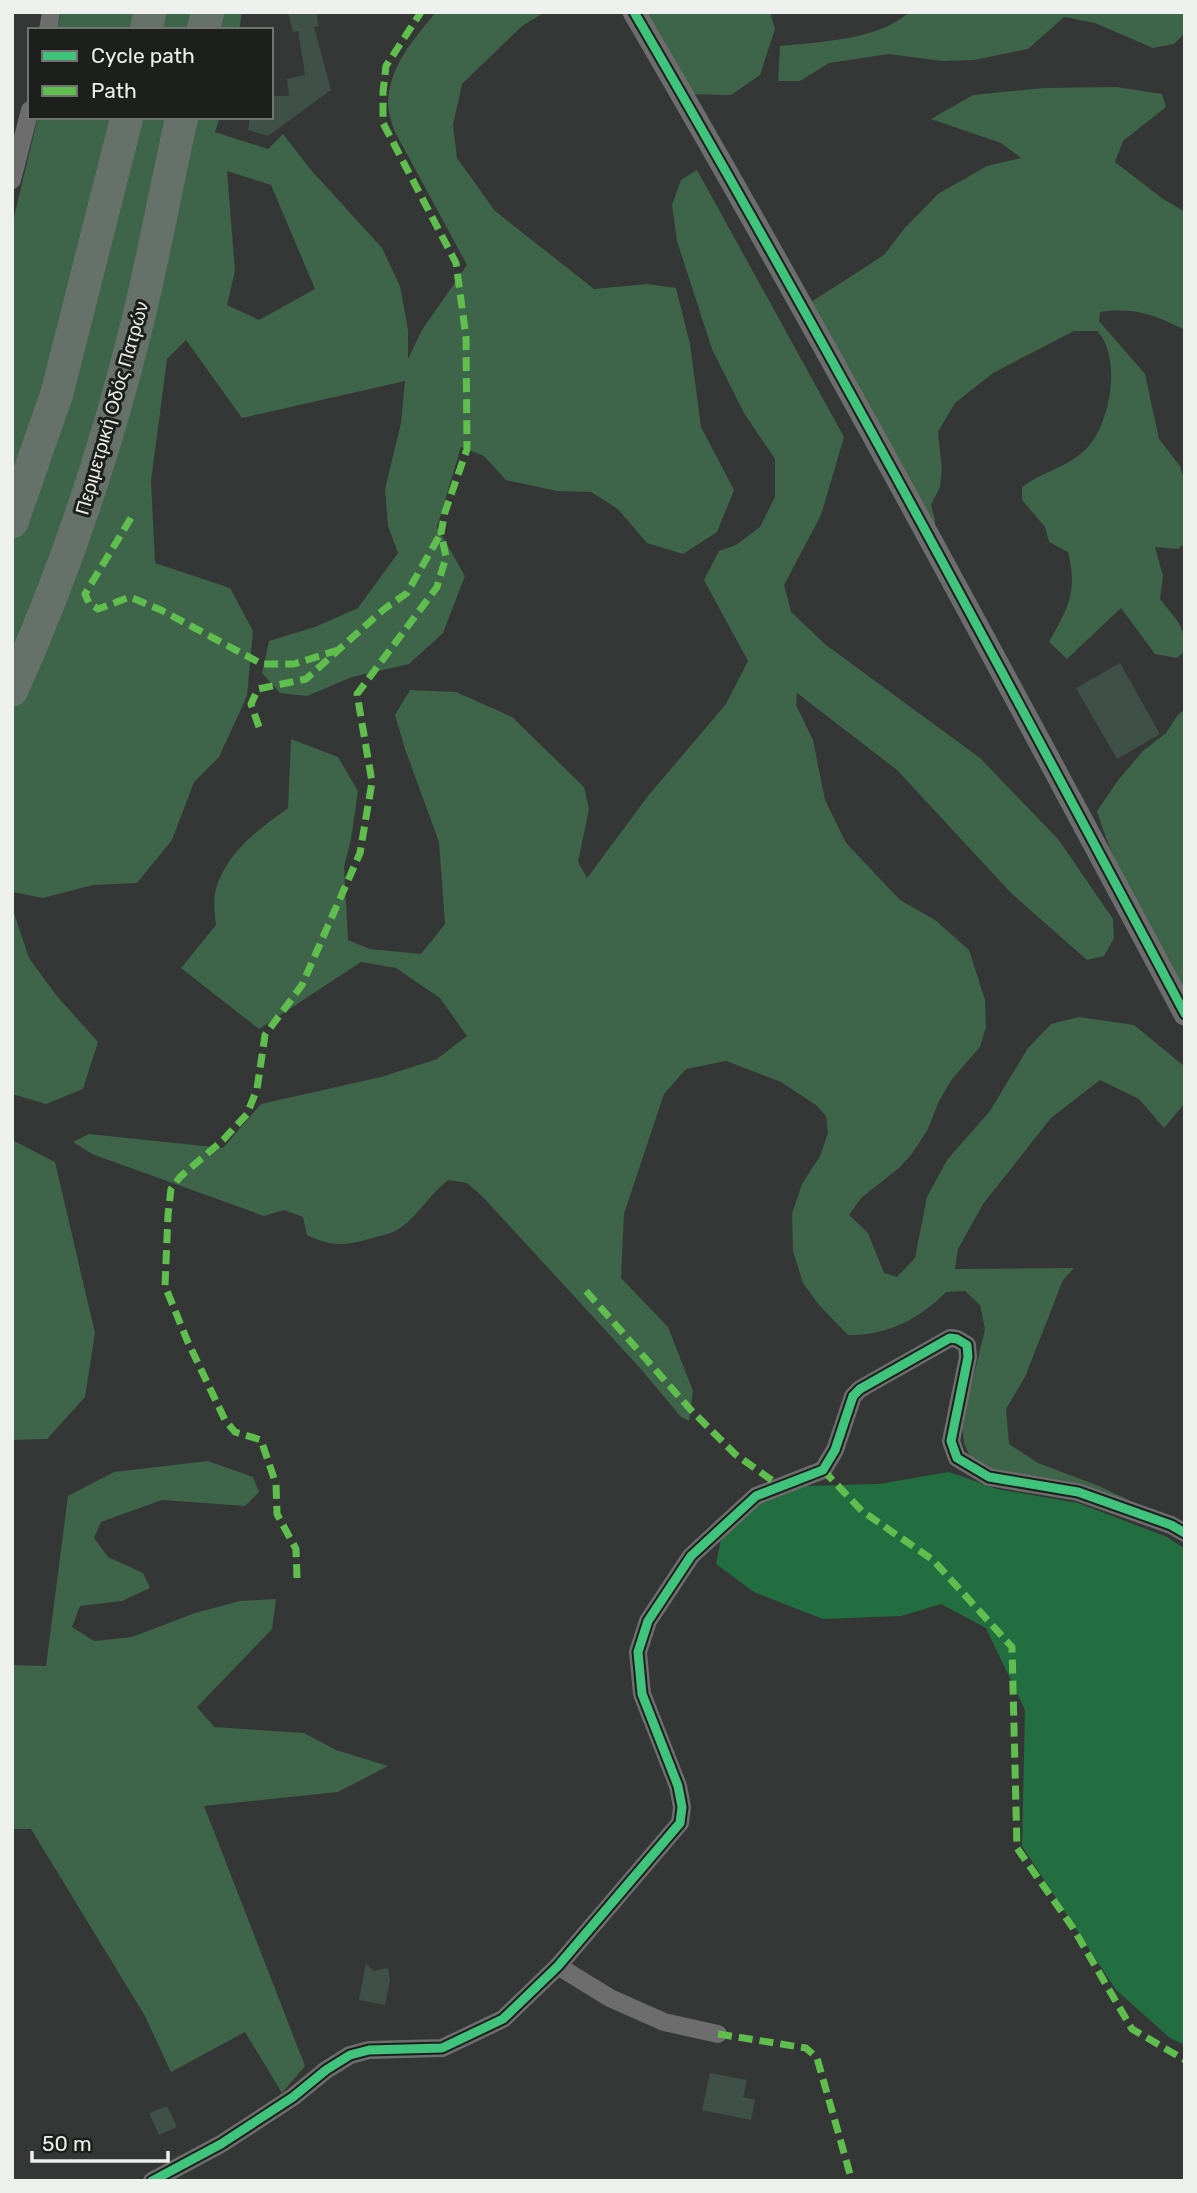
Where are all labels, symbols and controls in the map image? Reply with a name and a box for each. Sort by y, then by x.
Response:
legend [28,28,273,119]
text: Cycle path [91,43,195,68]
text: Path [91,78,137,103]
street label: Περιμετρική Οδός Πατρών [70,299,154,517]
scale bar [32,2120,168,2164]
text: 50 m [42,2131,92,2156]

